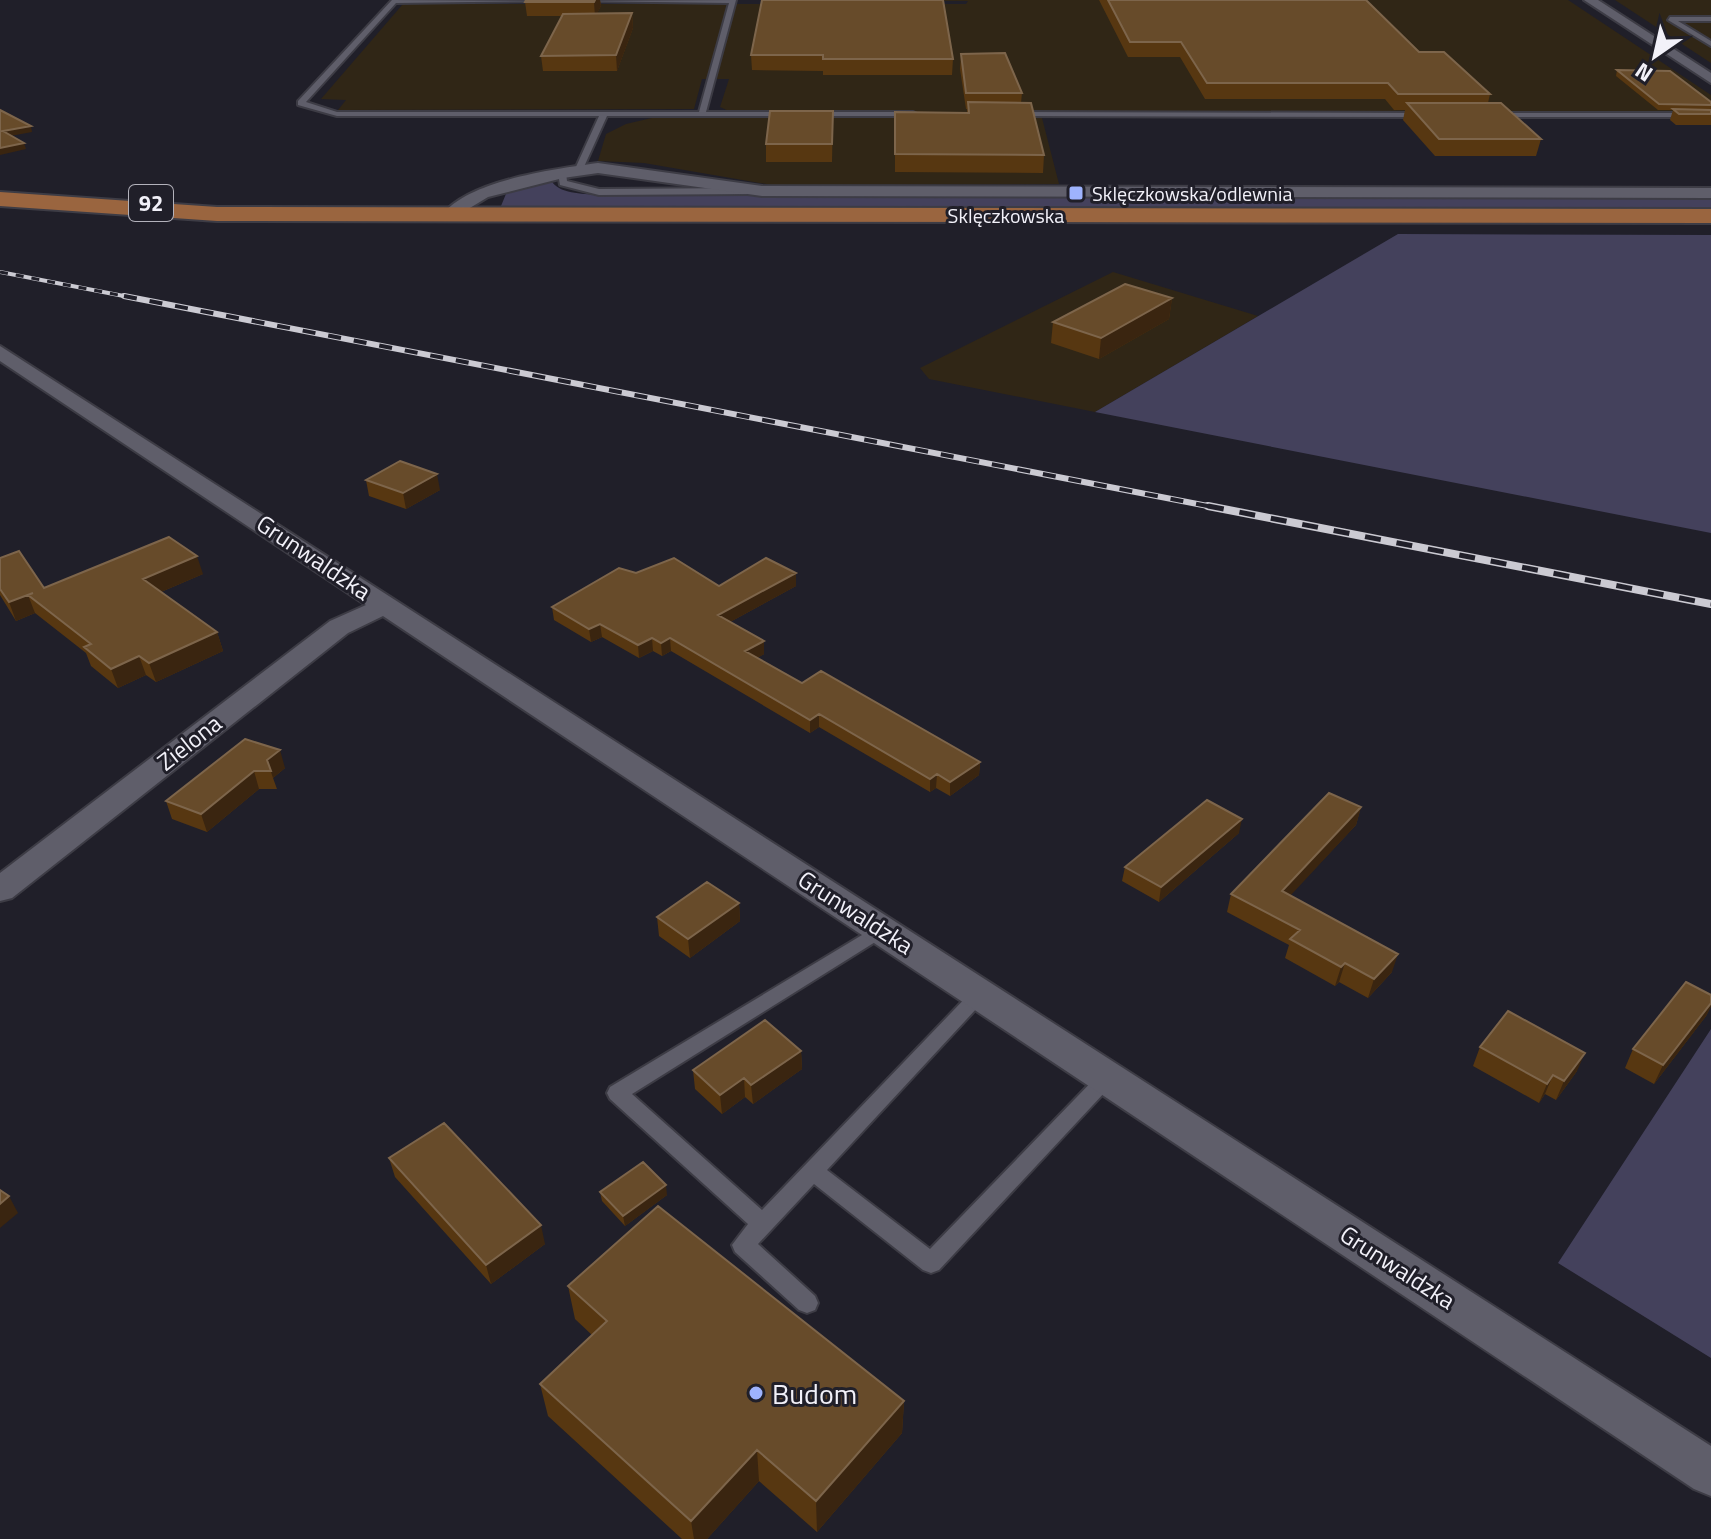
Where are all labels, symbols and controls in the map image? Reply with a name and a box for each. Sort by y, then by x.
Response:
north arrow [1615,16,1695,96]
text: N [1628,54,1660,91]
place label: Sklęczkowska/odlewnia [1092,178,1292,209]
marker: Sklęczkowska/odlewnia [1067,184,1085,202]
road number: 92 [129,185,173,221]
street label: Sklęczkowska [948,200,1064,231]
street label: Grunwaldzka [249,505,379,609]
street label: Zielona [149,705,229,779]
street label: Grunwaldzka [791,861,921,963]
street label: Grunwaldzka [1333,1216,1463,1318]
place label: Budom [772,1372,857,1415]
marker: Budom [747,1384,765,1402]

